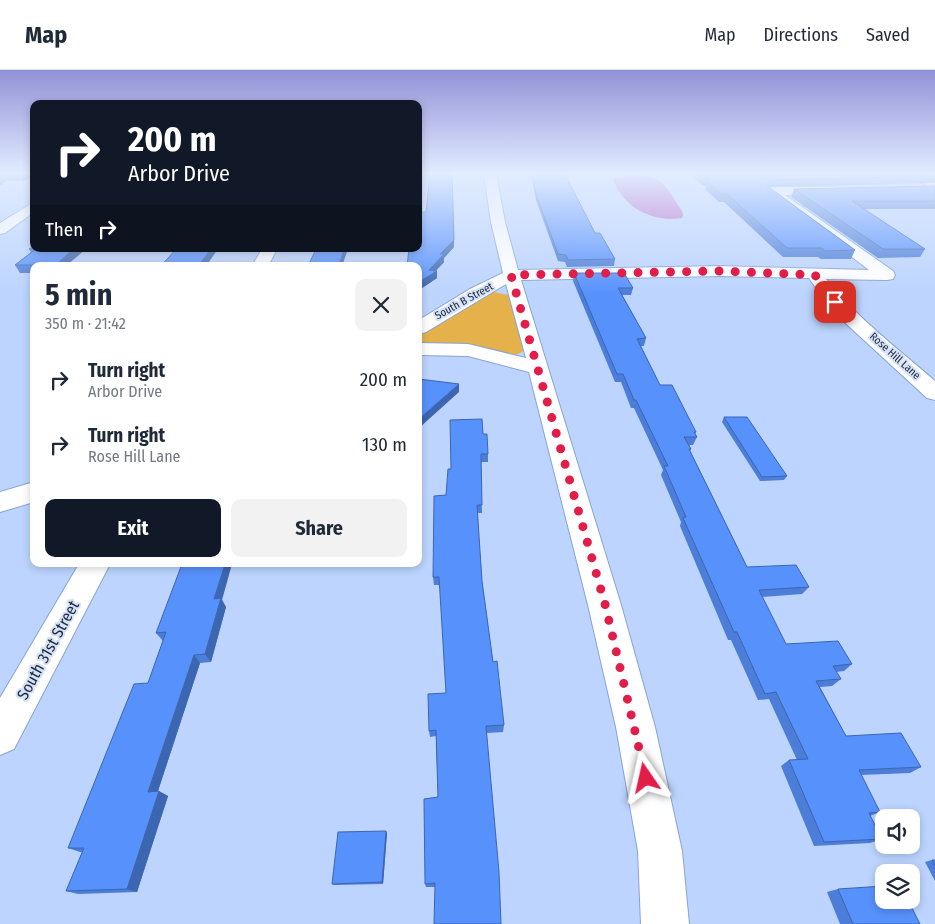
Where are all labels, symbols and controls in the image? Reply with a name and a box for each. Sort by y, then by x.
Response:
text: Map [25,21,67,49]
text: Map [704,24,736,46]
text: Directions [764,24,838,46]
text: Saved [866,24,910,46]
text: 200 m [128,118,216,160]
icon: right [45,120,110,185]
text: Arbor Drive [128,160,230,187]
icon: right [93,215,121,243]
text: Then [45,218,83,241]
text: 5 min [45,277,112,313]
button: close [355,279,407,331]
street label: South B Street [433,279,496,322]
pin [814,281,856,323]
icon: arrive [821,288,849,316]
text: 350 m · 21:42 [45,314,126,333]
street label: Rose Hill Lane [867,330,923,382]
text: Turn right [88,359,165,382]
icon: right [45,366,73,394]
text: 200 m [360,368,407,391]
text: Arbor Drive [88,382,162,401]
text: Turn right [88,424,165,447]
icon: right [45,431,73,459]
text: 130 m [362,433,407,456]
text: Rose Hill Lane [88,447,180,466]
button: Exit [45,499,221,557]
button: Share [231,499,407,557]
street label: South 31st Street [13,596,83,703]
position arrow [619,751,671,803]
map controls [875,809,920,909]
button: sound [875,809,920,854]
button: layers [875,864,920,909]

